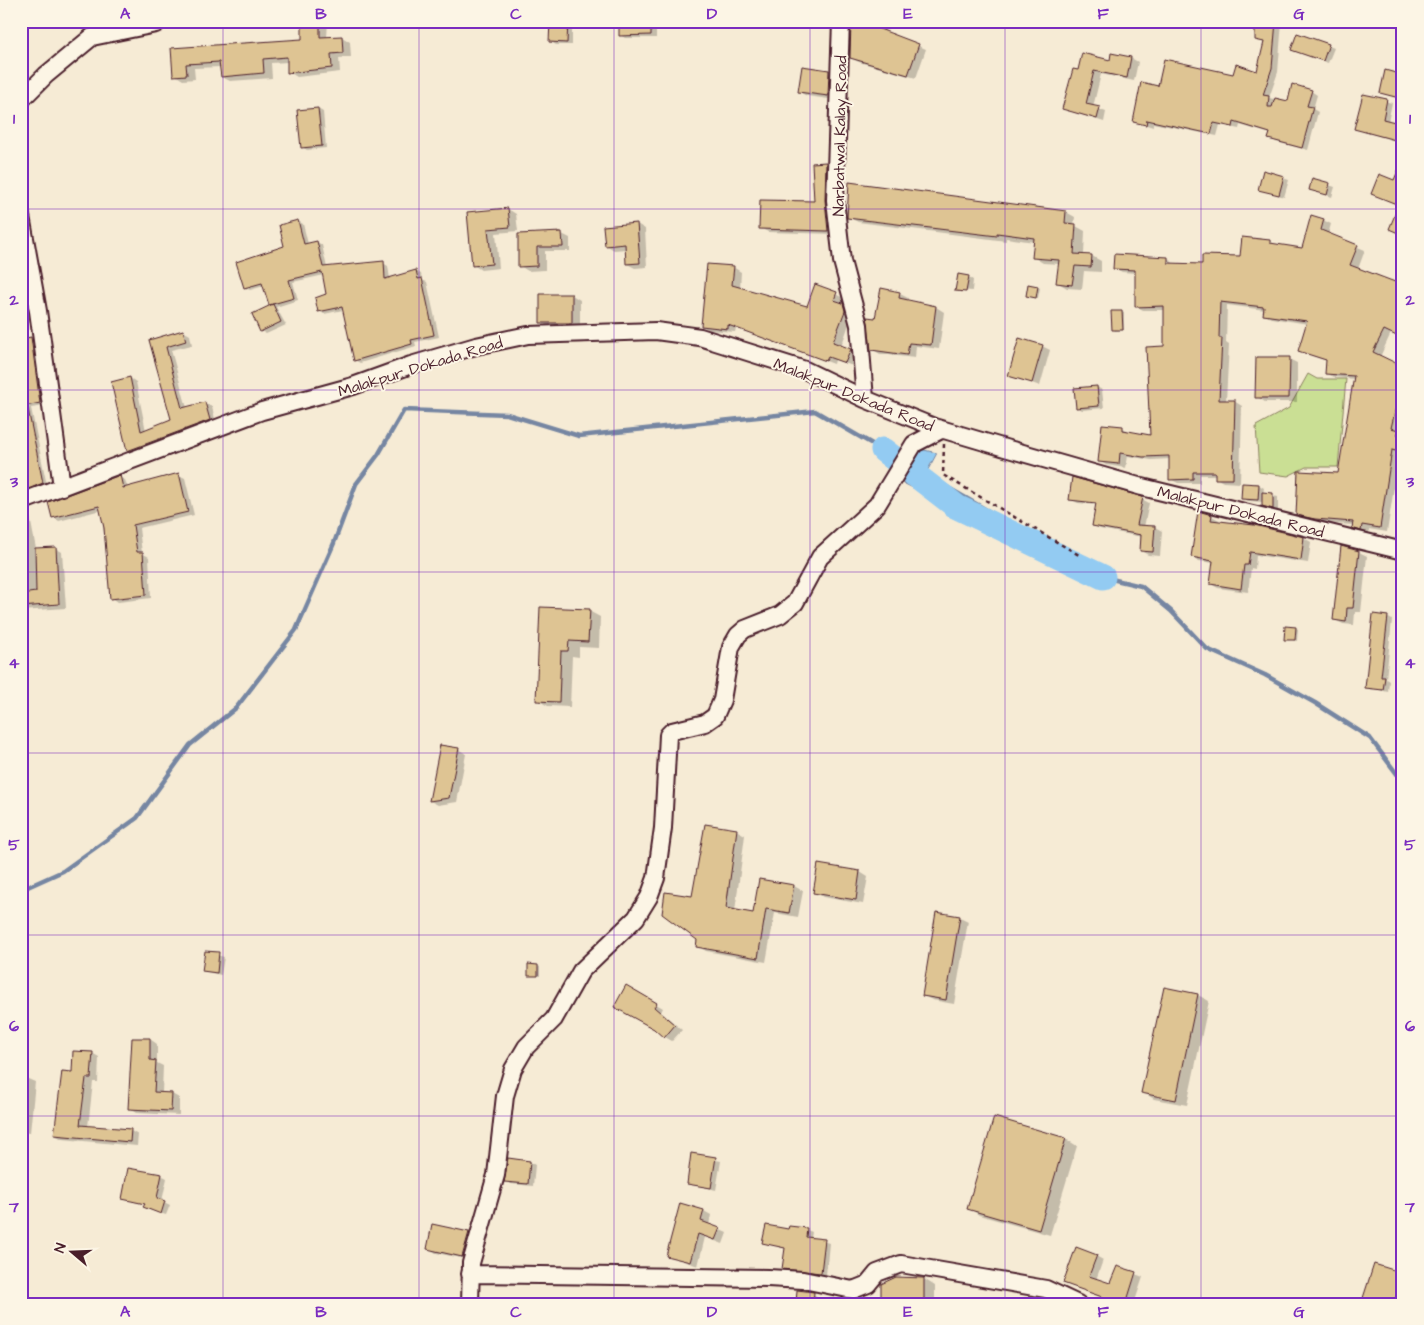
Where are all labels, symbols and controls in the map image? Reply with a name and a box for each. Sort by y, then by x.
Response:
text: A [120,3,131,25]
text: B [315,3,327,25]
text: C [510,3,522,25]
text: D [707,3,718,25]
text: E [903,3,913,25]
text: F [1097,3,1109,25]
text: G [1293,3,1305,25]
street label: Narbatwal Kalay Road [828,55,853,217]
text: 1 [13,108,16,130]
text: 1 [1409,108,1412,130]
text: 2 [8,289,19,311]
text: 2 [1404,289,1415,311]
street label: Malakpur Dokada Road [335,331,505,402]
street label: Malakpur Dokada Road [770,353,937,437]
text: 3 [9,471,19,493]
text: 3 [1405,471,1415,493]
street label: Malakpur Dokada Road [1155,481,1326,543]
text: 4 [9,652,20,674]
text: 4 [1405,652,1416,674]
text: 5 [8,834,20,856]
text: 5 [1404,834,1416,856]
text: 6 [9,1015,19,1037]
text: 6 [1405,1015,1415,1037]
text: 7 [8,1196,19,1218]
text: 7 [1404,1196,1415,1218]
north arrow [48,1228,98,1278]
text: N [50,1240,72,1256]
text: A [120,1301,131,1323]
text: B [315,1301,327,1323]
text: C [510,1301,522,1323]
text: D [707,1301,718,1323]
text: E [903,1301,913,1323]
text: F [1097,1301,1109,1323]
text: G [1293,1301,1305,1323]

